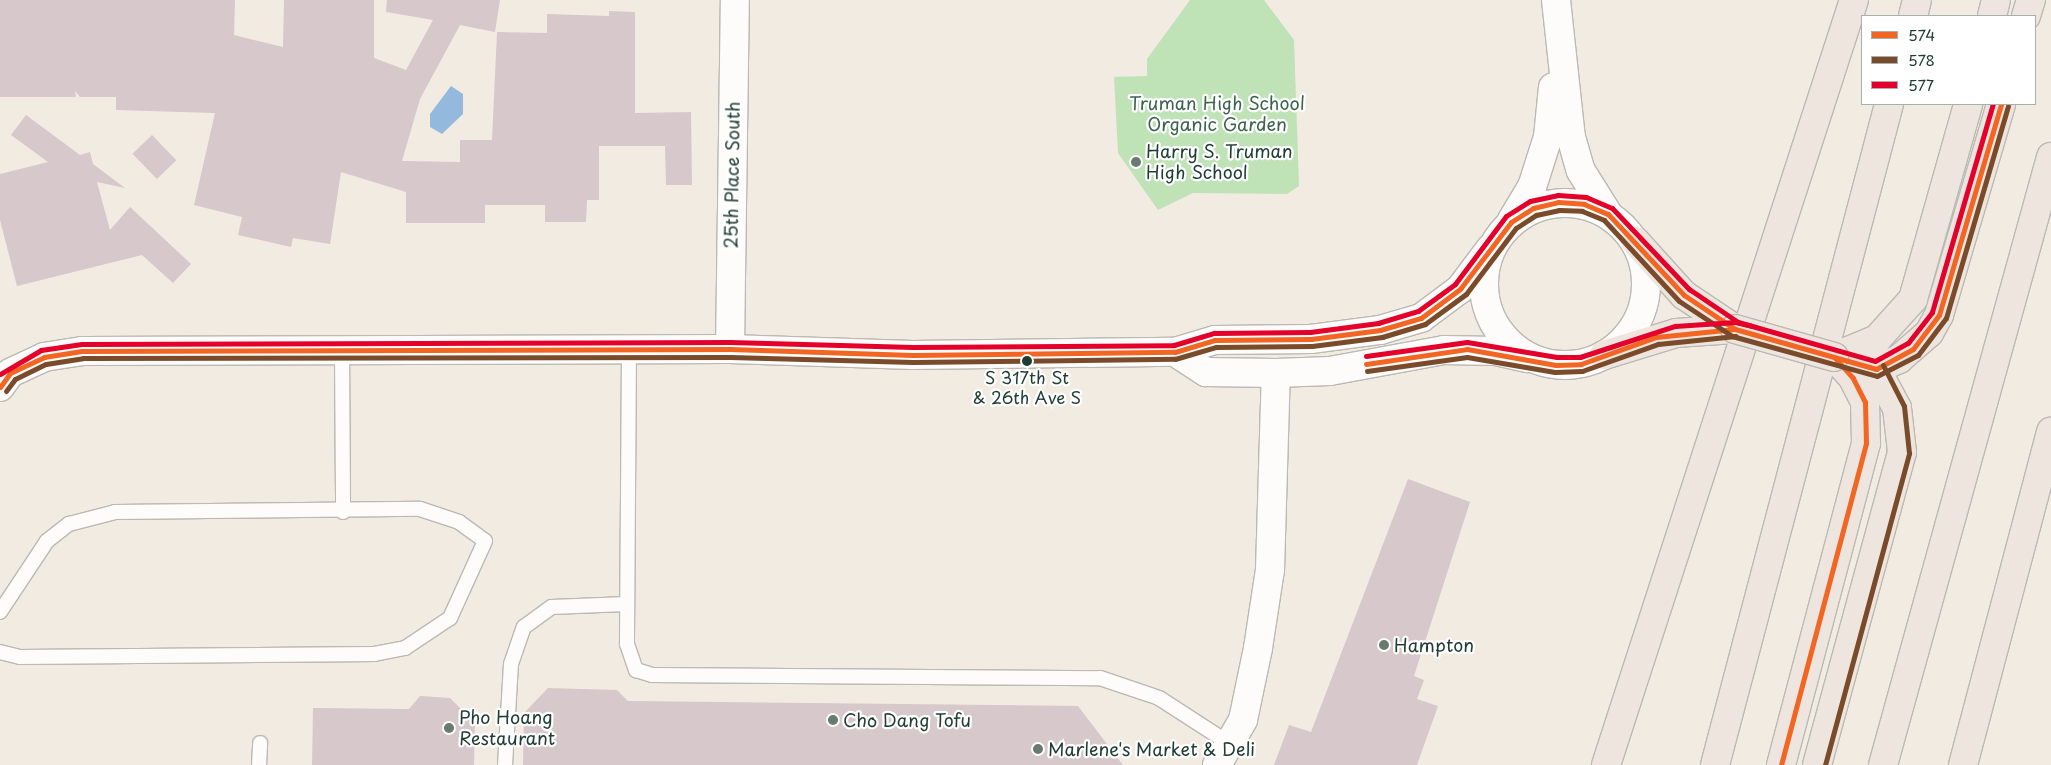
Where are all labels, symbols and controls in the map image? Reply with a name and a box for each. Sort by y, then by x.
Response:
legend [1861,15,2036,105]
text: 574 [1908,23,1935,46]
text: 578 [1908,48,1935,71]
text: 577 [1908,73,1934,96]
park label: Truman High School Organic Garden [1129,93,1305,136]
street label: 25th Place South [720,101,744,249]
place label: Harry S. Truman High School [1146,141,1293,183]
marker: Harry S. Truman High School [1130,156,1142,168]
marker: S 317th St & 26th Ave S [1022,356,1032,366]
place label: S 317th St & 26th Ave S [972,368,1082,408]
place label: Hampton [1394,634,1474,656]
marker: Hampton [1378,639,1390,651]
place label: Pho Hoang Restaurant [459,707,555,750]
place label: Cho Dang Tofu [843,709,971,731]
marker: Cho Dang Tofu [827,714,839,726]
marker: Pho Hoang Restaurant [443,722,455,734]
place label: Marlene's Market & Deli [1048,738,1258,760]
marker: Marlene's Market & Deli [1032,743,1044,755]

